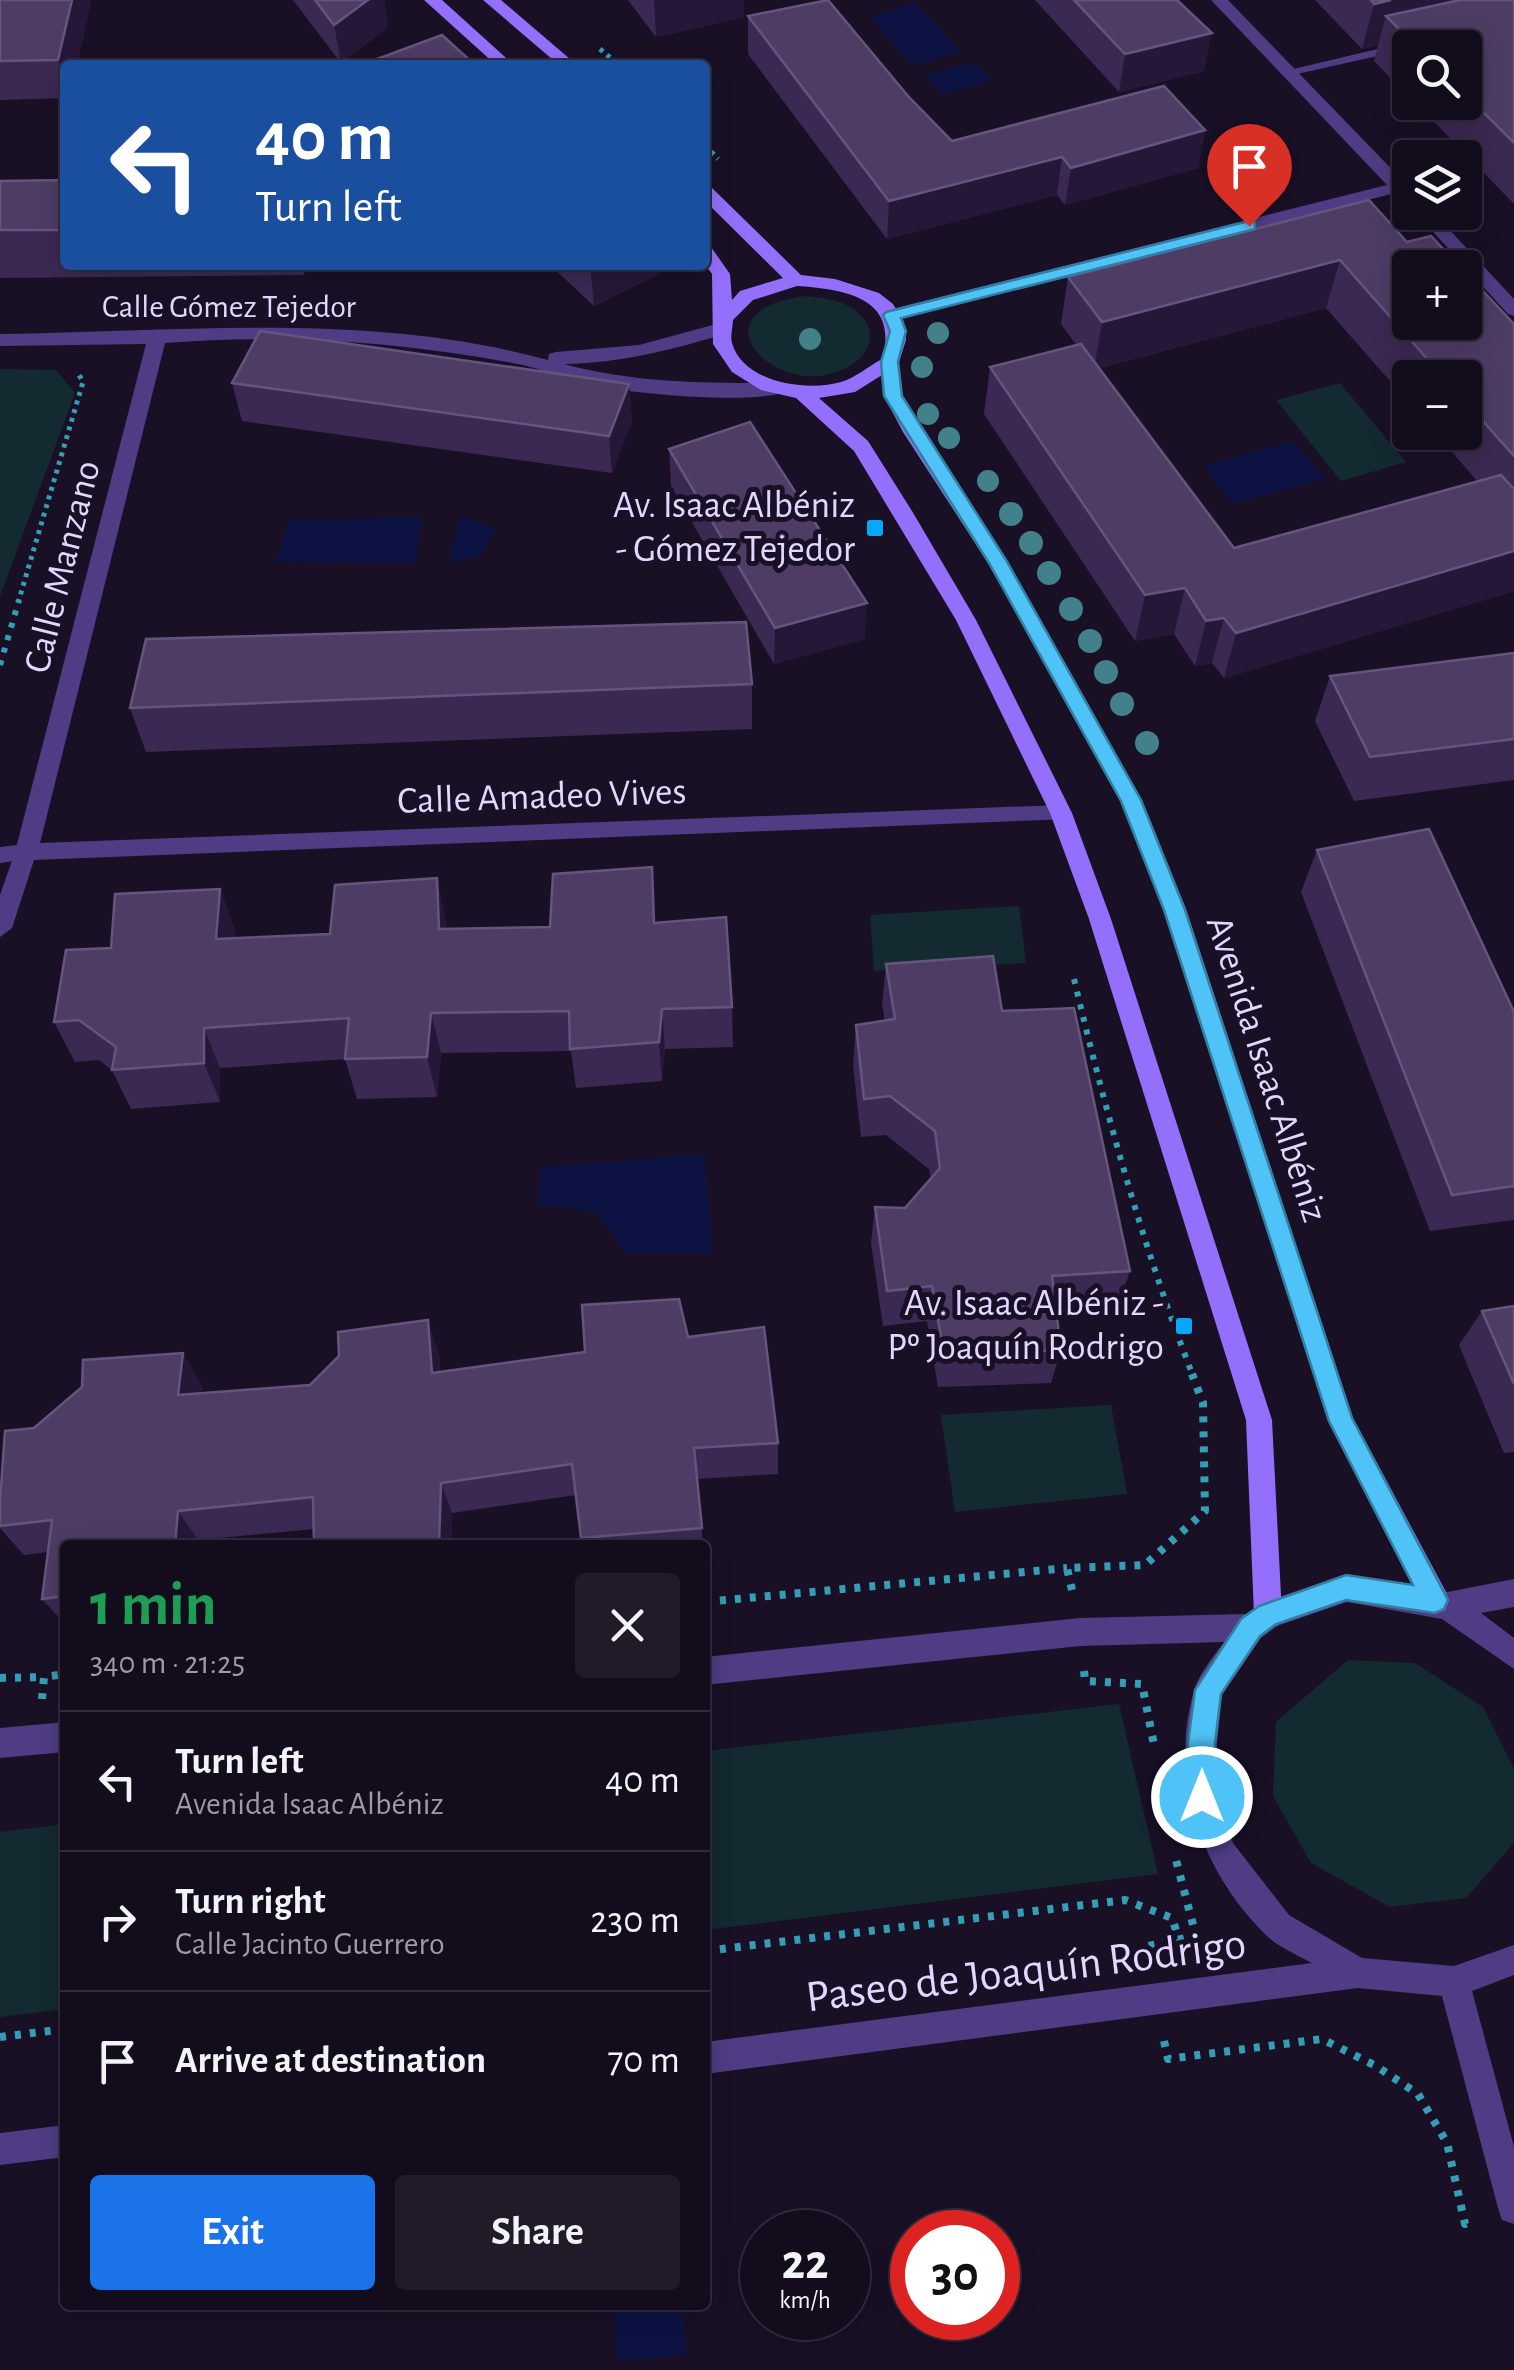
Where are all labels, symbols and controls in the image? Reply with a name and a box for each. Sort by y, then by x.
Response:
map controls [1392,30,1482,450]
button: search [1392,30,1482,120]
icon: left [90,100,220,230]
text: 40 m [255,103,394,173]
pin [1207,124,1292,227]
icon: arrive [1222,139,1277,194]
button: layers [1392,140,1482,230]
text: Turn left [255,185,402,230]
button: + [1392,250,1482,340]
street label: Calle Gómez Tejedor [102,291,357,323]
button: − [1392,360,1482,450]
street label: Calle Manzano [18,457,108,677]
place label: Av. Isaac Albéniz - Gómez Tejedor [613,487,856,569]
marker: Av. Isaac Albéniz - Gómez Tejedor [864,517,886,539]
street label: Calle Amadeo Vives [397,773,687,821]
street label: Avenida Isaac Albéniz [1199,911,1333,1227]
place label: Av. Isaac Albéniz - Pº Joaquín Rodrigo [887,1285,1164,1367]
marker: Av. Isaac Albéniz - Pº Joaquín Rodrigo [1173,1315,1195,1337]
button: close [575,1573,680,1678]
text: 1 min [90,1576,216,1636]
text: 340 m · 21:25 [90,1647,245,1679]
text: Turn left [175,1743,303,1781]
position arrow [1150,1745,1254,1849]
icon: left [90,1754,145,1809]
text: 40 m [605,1762,680,1800]
text: Avenida Isaac Albéniz [175,1788,444,1820]
text: Turn right [175,1883,325,1921]
icon: right [90,1894,145,1949]
text: 230 m [590,1902,680,1940]
street label: Paseo de Joaquín Rodrigo [803,1922,1249,2020]
text: Calle Jacinto Guerrero [175,1928,445,1960]
icon: arrive [90,2034,145,2089]
text: Arrive at destination [175,2042,486,2080]
text: 70 m [607,2042,680,2080]
button: Exit [90,2175,375,2290]
button: Share [395,2175,680,2290]
speed limit sign: 30 [890,2210,1020,2340]
text: 22 [781,2238,829,2288]
text: km/h [779,2288,831,2313]

